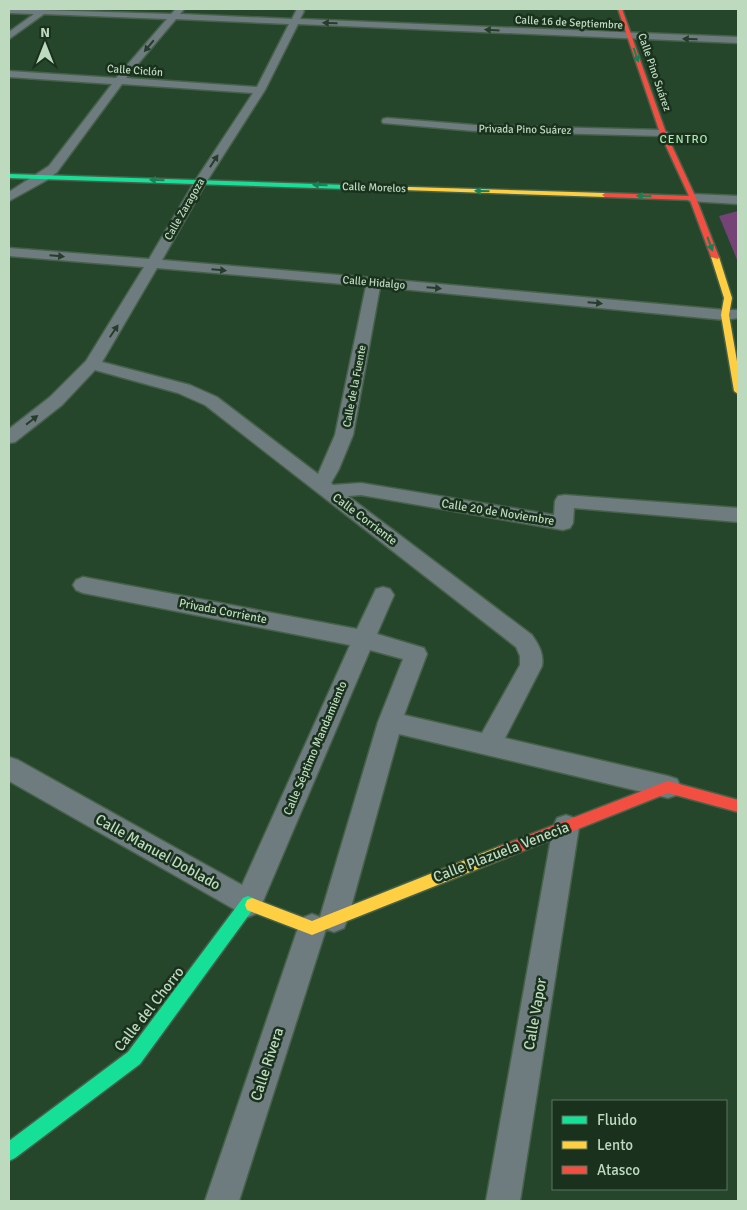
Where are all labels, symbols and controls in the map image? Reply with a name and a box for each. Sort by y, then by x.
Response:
street label: Calle 16 de Septiembre [515,13,623,32]
one-way arrow [322,19,338,27]
north arrow [20,20,70,70]
text: N [40,24,50,41]
one-way arrow [484,26,500,34]
street label: Calle Pino Suárez [635,31,674,113]
one-way arrow [681,34,697,42]
one-way arrow [144,40,155,52]
one-way arrow [632,48,640,63]
street label: Calle Ciclón [107,62,163,79]
street label: Privada Pino Suárez [478,122,572,137]
district label: CENTRO [659,132,709,147]
one-way arrow [209,154,218,167]
one-way arrow [149,176,165,184]
street label: Calle Zaragoza [161,176,208,242]
street label: Calle Morelos [342,180,406,195]
one-way arrow [311,181,327,189]
one-way arrow [474,186,490,194]
one-way arrow [636,192,652,200]
one-way arrow [706,237,714,252]
one-way arrow [50,253,66,261]
one-way arrow [212,266,228,274]
street label: Calle Hidalgo [342,273,406,292]
one-way arrow [426,284,442,292]
one-way arrow [588,299,604,307]
one-way arrow [109,324,118,338]
street label: Calle de la Fuente [340,344,369,428]
one-way arrow [25,414,38,425]
street label: Calle Corriente [329,490,400,549]
street label: Calle 20 de Noviembre [440,496,556,529]
street label: Privada Corriente [178,596,268,627]
street label: Calle Séptimo Mandamiento [280,679,351,817]
street label: Calle Manuel Doblado [92,810,224,894]
street label: Calle Plazuela Venecia [431,818,571,886]
street label: Calle del Chorro [110,963,188,1055]
street label: Calle Vapor [520,976,550,1051]
street label: Calle Rivera [247,1025,287,1103]
legend [552,1100,727,1190]
text: Fluido [597,1111,637,1129]
text: Lento [597,1136,633,1154]
text: Atasco [597,1161,640,1179]

